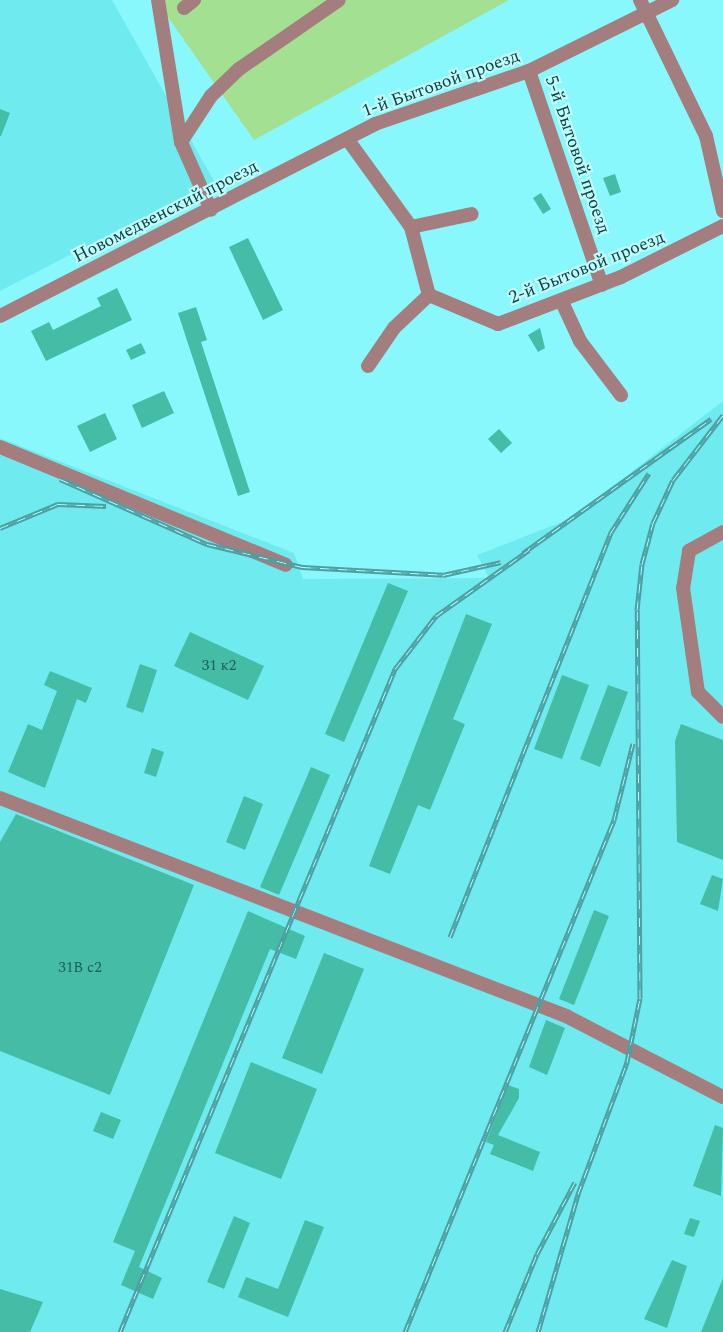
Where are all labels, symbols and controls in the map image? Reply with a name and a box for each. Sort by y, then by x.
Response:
street label: 1-й Бытовой проезд [359,45,523,123]
street label: 5-й Бытовой проезд [540,73,614,237]
street label: Новомедвенский проезд [70,156,262,268]
street label: 2-й Бытовой проезд [506,227,668,309]
house number: 31 к2 [202,657,236,675]
house number: 31В с2 [58,959,102,977]

